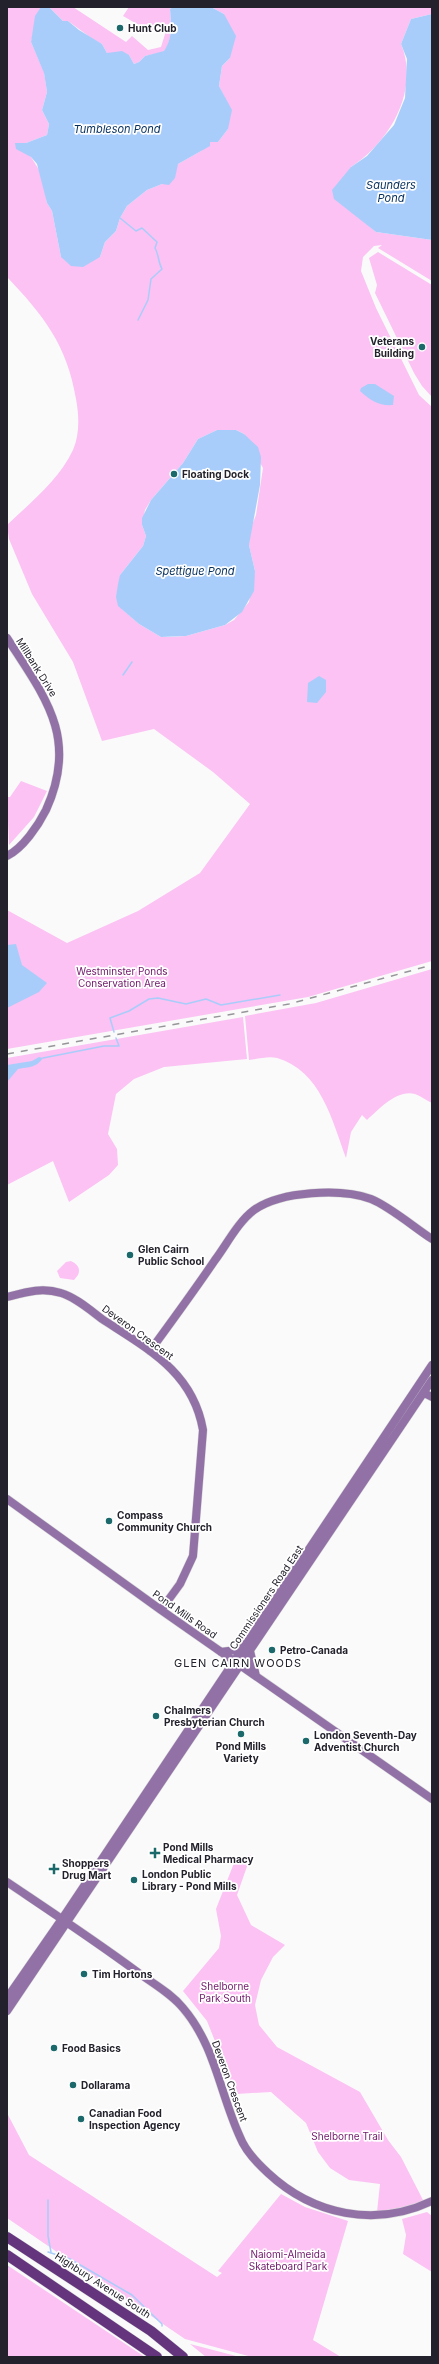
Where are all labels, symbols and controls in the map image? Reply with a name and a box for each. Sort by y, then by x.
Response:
place label: Hunt Club [128,22,177,34]
marker: Hunt Club [115,23,125,33]
water label: Tumbleson Pond [74,122,161,136]
water label: Saunders Pond [366,178,416,205]
place label: Veterans Building [370,335,414,360]
marker: Veterans Building [417,342,427,352]
place label: Floating Dock [182,468,249,481]
marker: Floating Dock [169,469,179,479]
water label: Spettigue Pond [155,564,235,578]
street label: Millbank Drive [14,635,60,699]
park label: Westminster Ponds Conservation Area [76,965,168,989]
place label: Glen Cairn Public School [138,1243,205,1267]
marker: Glen Cairn Public School [125,1250,135,1260]
street label: Deveron Crescent [100,1302,177,1362]
place label: Compass Community Church [117,1509,212,1534]
marker: Compass Community Church [104,1516,114,1526]
street label: Commissioners Road East [227,1542,306,1651]
street label: Pond Mills Road [151,1587,219,1641]
place label: Petro-Canada [280,1644,348,1656]
marker: Petro-Canada [267,1645,277,1655]
district label: GLEN CAIRN WOODS [174,1656,302,1670]
place label: Chalmers Presbyterian Church [164,1704,265,1729]
marker: Chalmers Presbyterian Church [151,1711,161,1721]
marker: Pond Mills Variety [236,1729,246,1739]
place label: London Seventh-Day Adventist Church [314,1729,417,1753]
marker: London Seventh-Day Adventist Church [301,1736,311,1746]
place label: Pond Mills Variety [216,1740,267,1765]
place label: Pond Mills Medical Pharmacy [163,1841,253,1866]
marker: Pond Mills Medical Pharmacy [150,1848,160,1858]
place label: Shoppers Drug Mart [62,1857,112,1882]
marker: Shoppers Drug Mart [49,1864,59,1874]
place label: London Public Library - Pond Mills [142,1868,237,1893]
marker: London Public Library - Pond Mills [129,1875,139,1885]
place label: Tim Hortons [92,1968,153,1980]
marker: Tim Hortons [79,1969,89,1979]
park label: Shelborne Park South [199,1980,251,2004]
street label: Deveron Crescent [210,2039,250,2124]
place label: Food Basics [62,2042,121,2054]
marker: Food Basics [49,2043,59,2053]
place label: Dollarama [81,2079,130,2091]
marker: Dollarama [68,2080,78,2090]
place label: Canadian Food Inspection Agency [89,2107,180,2132]
marker: Canadian Food Inspection Agency [76,2114,86,2124]
park label: Shelborne Trail [311,2130,383,2142]
park label: Naiomi-Almeida Skateboard Park [249,2248,328,2272]
street label: Highbury Avenue South [53,2250,153,2321]

